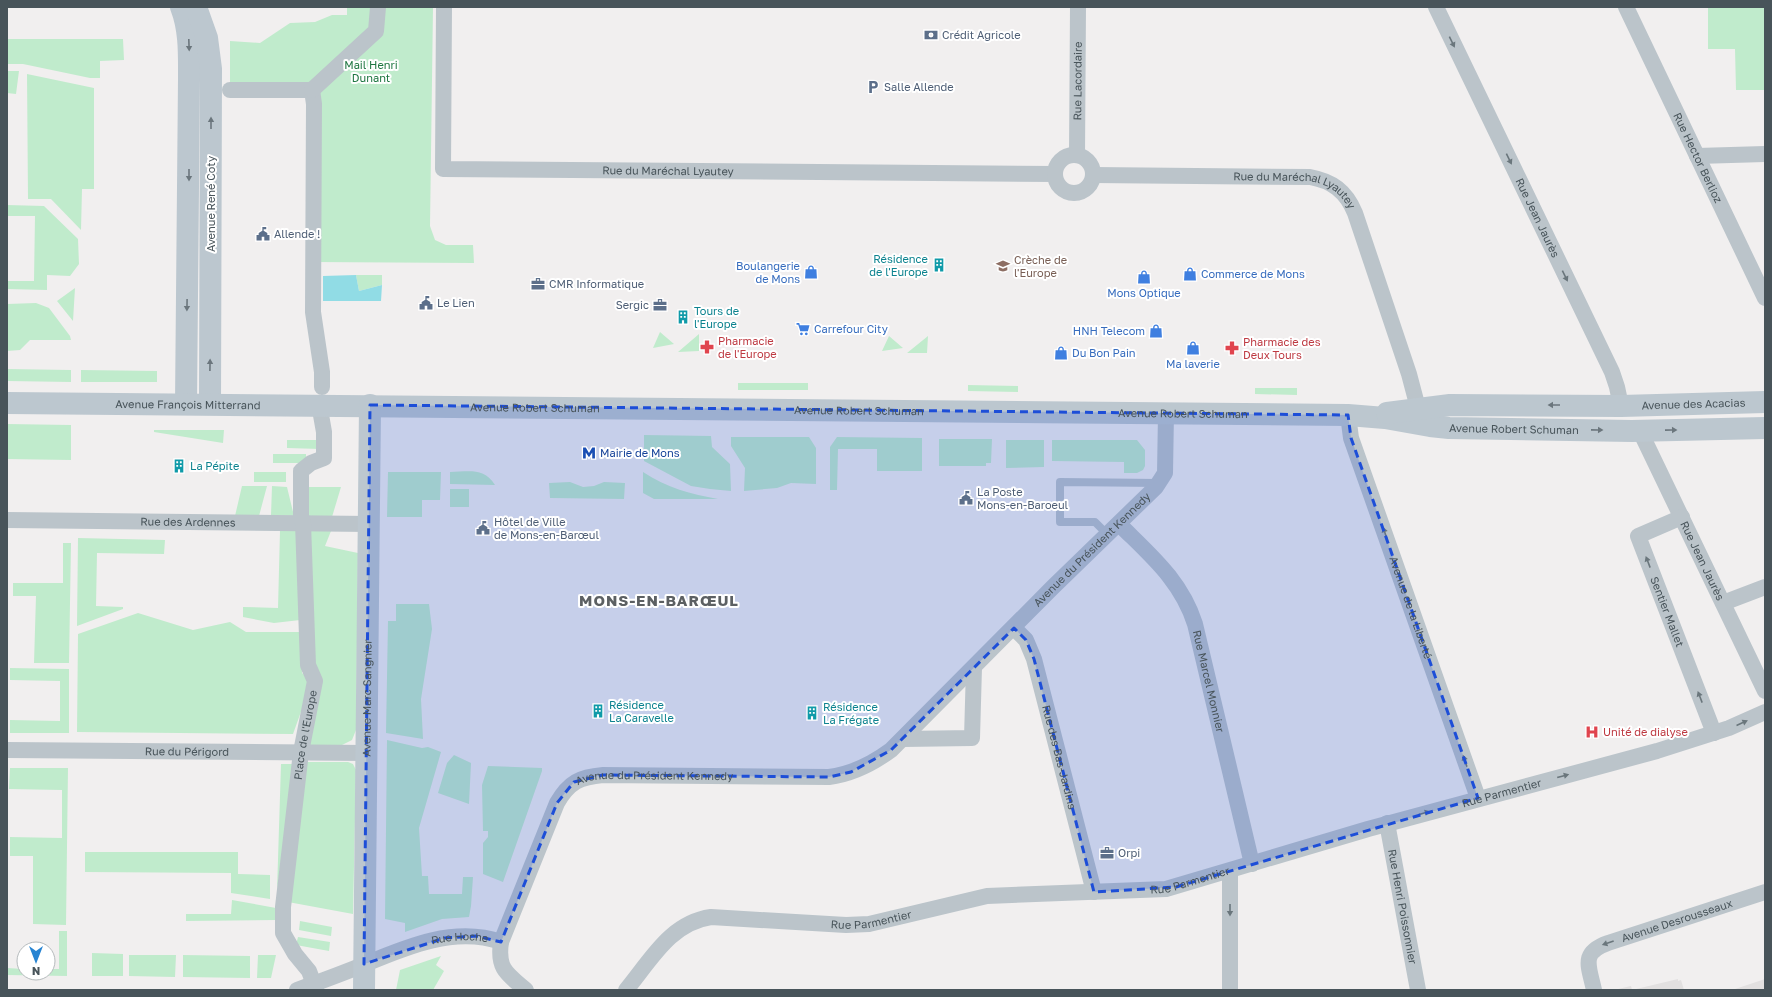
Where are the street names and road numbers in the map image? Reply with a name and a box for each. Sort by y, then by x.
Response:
street label: Rue Lacordaire [1070,41,1084,121]
street label: Rue Hector Berlioz [1671,110,1726,205]
street label: Avenue René Coty [204,156,217,252]
street label: Rue du Maréchal Lyautey [602,163,734,177]
street label: Rue du Maréchal Lyautey [1233,169,1359,211]
street label: Rue Jean Jaurès [1513,176,1563,260]
street label: Avenue des Acacias [1641,396,1746,411]
street label: Avenue François Mitterrand [115,397,261,411]
street label: Avenue Robert Schuman [470,400,600,414]
street label: Avenue Robert Schuman [794,403,924,417]
street label: Avenue Robert Schuman [1118,406,1248,420]
street label: Avenue Robert Schuman [1449,421,1579,436]
street label: Avenue du Président Kennedy [1030,489,1153,609]
street label: Rue des Ardennes [140,514,236,529]
street label: Rue Jean Jaurès [1678,519,1728,603]
street label: Avenue de la Liberté [1387,554,1435,660]
street label: Sentier Mallet [1648,574,1687,648]
street label: Rue Marcel Monnier [1191,629,1228,734]
street label: Avenue Marc Sangnier [359,639,374,757]
street label: Place de l'Europe [291,689,319,780]
street label: Rue des Bas-Jardins [1040,704,1079,811]
street label: Rue du Périgord [145,744,229,758]
street label: Avenue du Président Kennedy [573,768,733,787]
street label: Rue Parmentier [1460,775,1543,809]
street label: Rue Henri Poissonnier [1386,848,1420,966]
street label: Rue Parmentier [1150,863,1232,896]
street label: Avenue Desrousseaux [1620,896,1734,944]
street label: Rue Parmentier [831,907,913,931]
street label: Rue Hoche [430,929,489,946]

